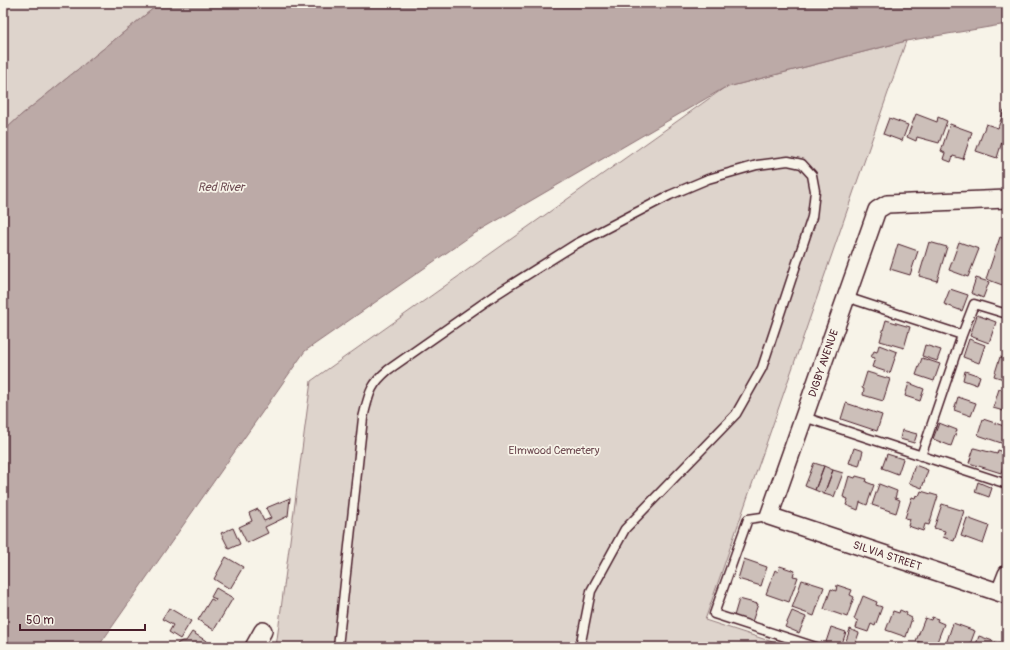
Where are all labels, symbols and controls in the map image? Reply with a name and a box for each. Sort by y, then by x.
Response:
water label: Red River [198,180,246,195]
street label: DIGBY AVENUE [806,327,841,399]
park label: Elmwood Cemetery [509,444,600,457]
street label: SILVIA STREET [851,538,923,573]
scale bar [20,606,145,632]
text: 50 m [26,613,54,628]

